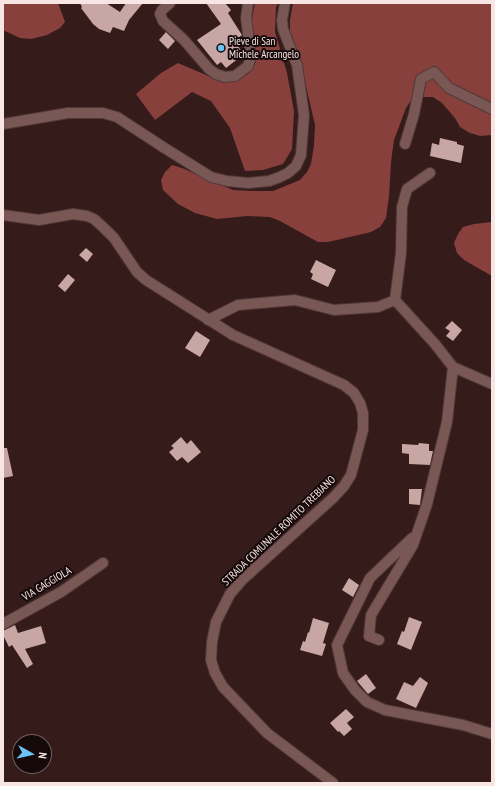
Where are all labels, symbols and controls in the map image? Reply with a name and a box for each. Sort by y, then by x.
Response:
place label: Pieve di San Michele Arcangelo [229,35,299,61]
marker: Pieve di San Michele Arcangelo [216,43,226,53]
street label: STRADA COMUNALE ROMITO TREBIANO [220,473,338,589]
street label: VIA GAGGIOLA [20,564,74,604]
north arrow [12,734,52,774]
text: N [36,752,50,759]

